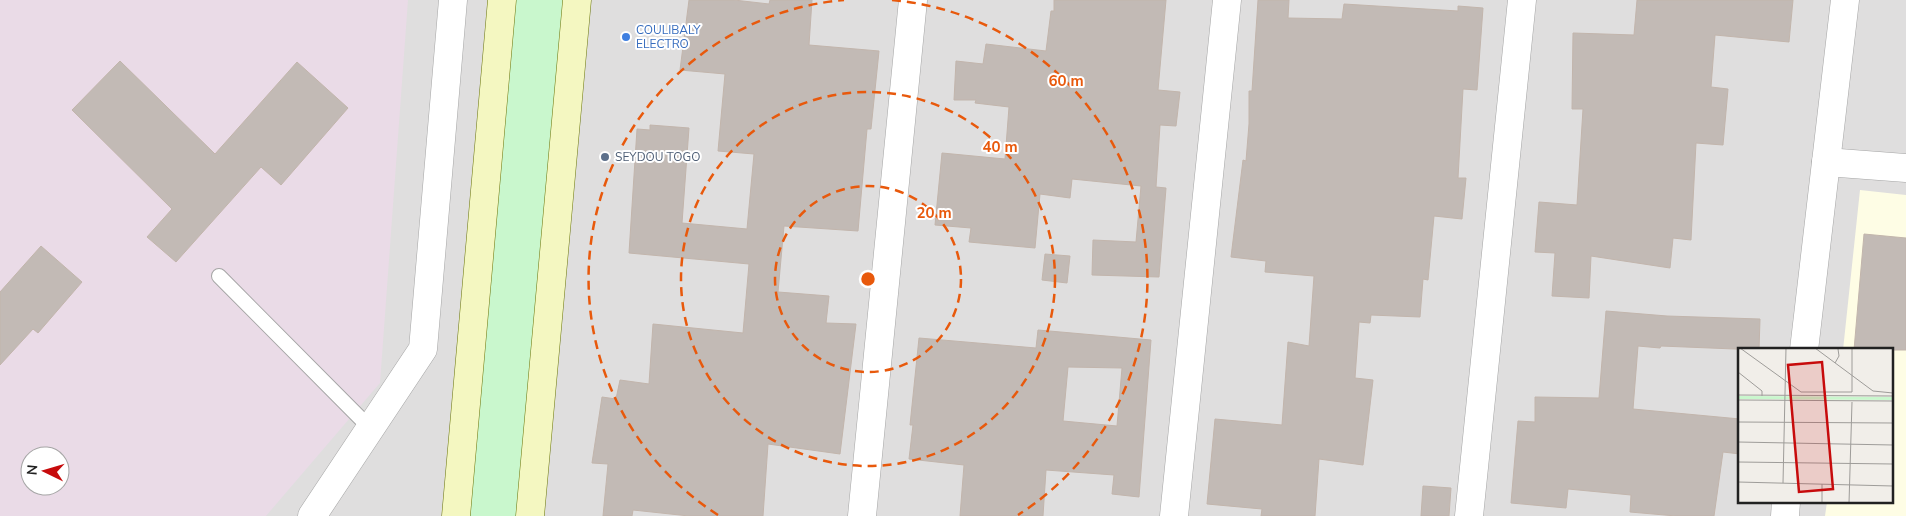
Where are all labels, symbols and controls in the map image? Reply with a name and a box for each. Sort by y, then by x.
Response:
place label: COULIBALY ELECTRO [636,22,701,52]
marker: COULIBALY ELECTRO [620,31,632,43]
text: 60 m [1048,71,1084,91]
text: 40 m [982,137,1018,157]
place label: SEYDOU TOGO [615,149,700,165]
marker: SEYDOU TOGO [599,151,611,163]
text: 20 m [916,203,952,223]
centre of rings [859,270,877,288]
inset map [1738,348,1894,504]
north arrow [20,446,70,496]
text: N [23,464,42,476]

